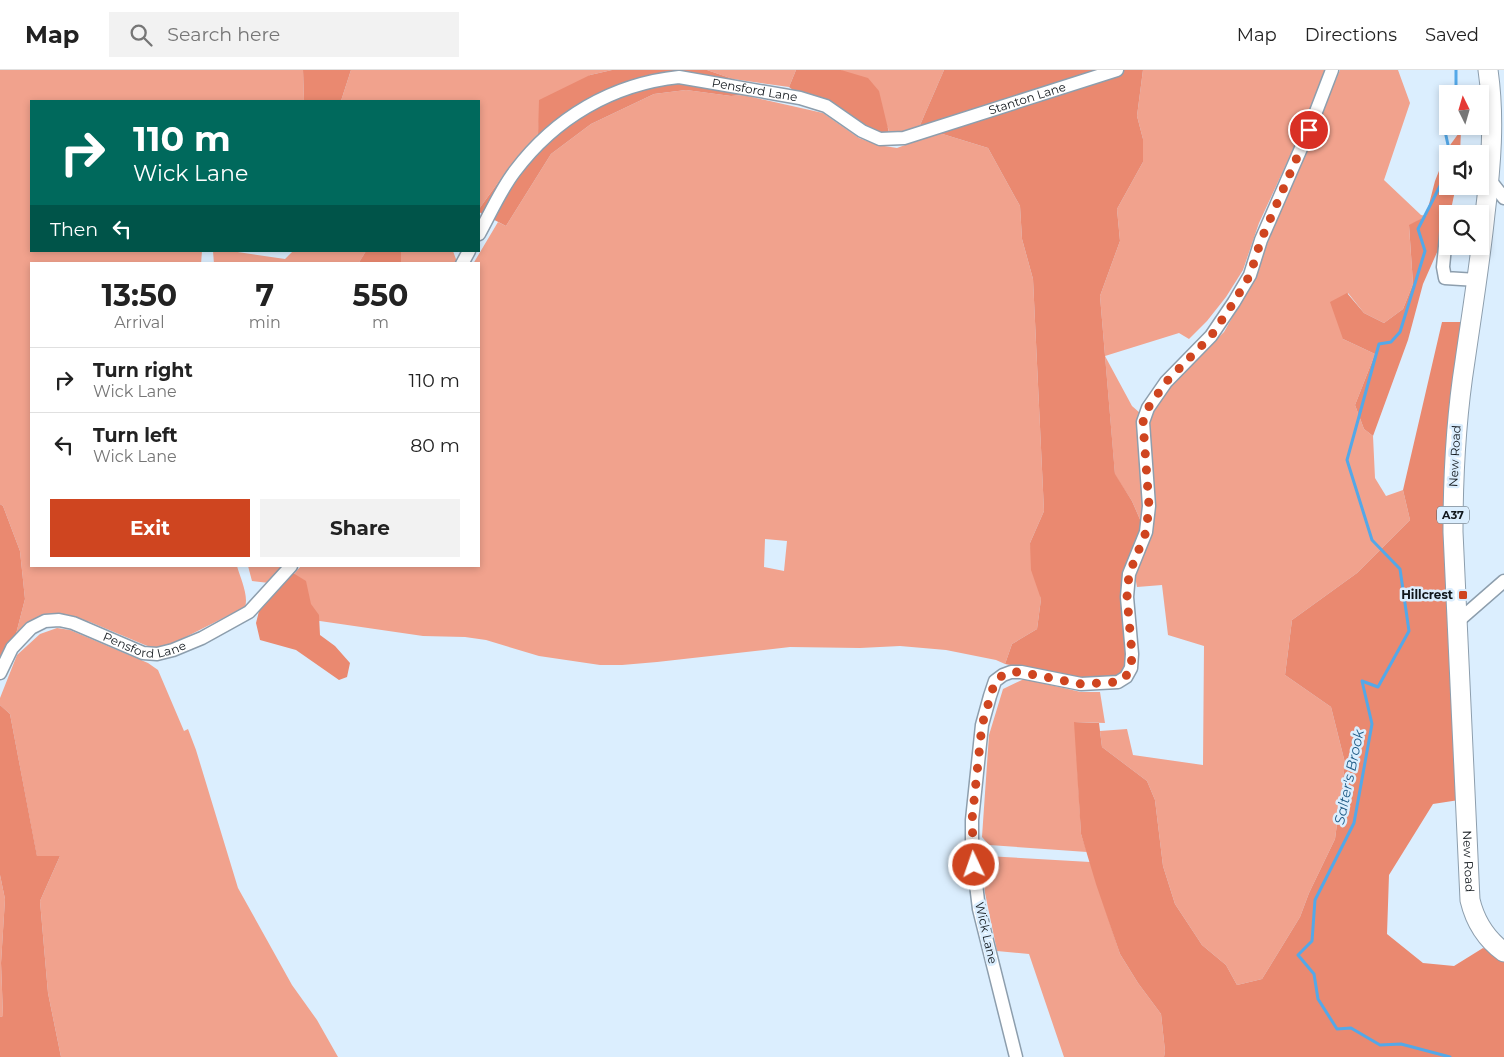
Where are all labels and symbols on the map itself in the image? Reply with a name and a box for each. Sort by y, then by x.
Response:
street label: Pensford Lane [711,75,799,104]
street label: Stanton Lane [987,79,1068,118]
north arrow [1439,85,1489,135]
pin [1288,109,1330,151]
street label: New Road [1445,425,1464,487]
road number: A37 [1437,506,1469,524]
place label: Hillcrest [1401,587,1454,602]
marker: Hillcrest [1457,589,1469,601]
street label: Pensford Lane [101,629,188,661]
water label: Salter's Brook [1330,727,1368,826]
street label: New Road [1460,830,1478,893]
position arrow [947,838,999,890]
street label: Wick Lane [972,901,1001,965]

